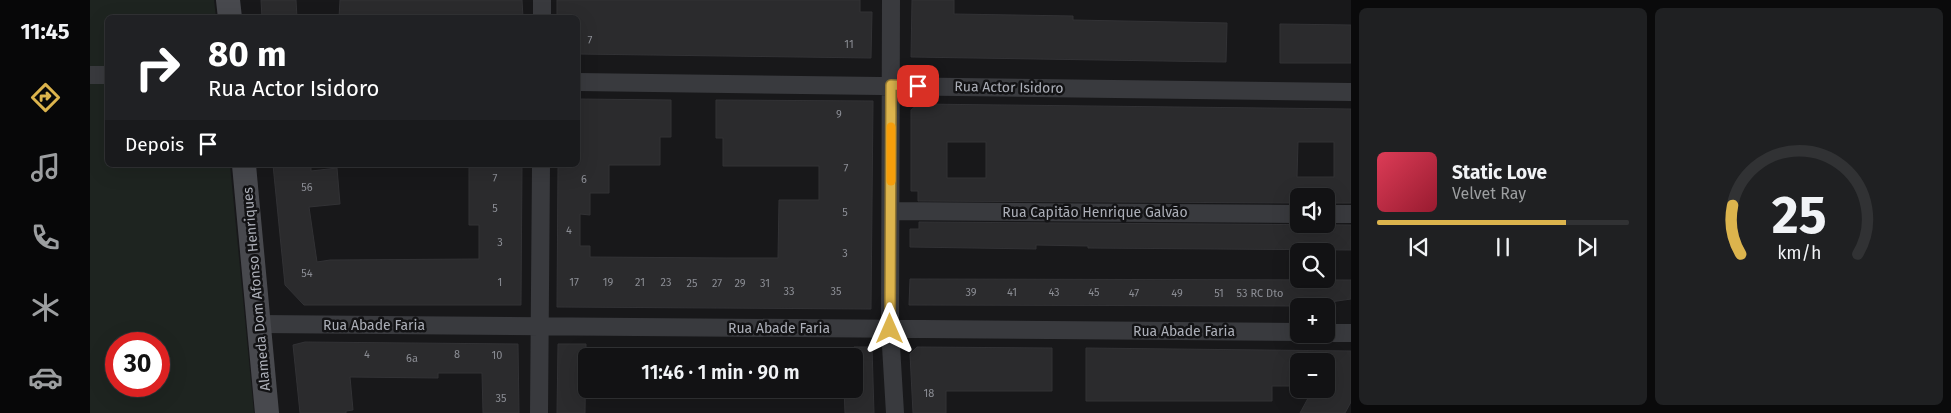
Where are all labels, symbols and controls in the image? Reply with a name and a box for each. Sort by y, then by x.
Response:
text: 11:45 [20,18,70,45]
text: 80 m [208,33,287,75]
house number: 7 [588,34,593,47]
icon: right [125,35,190,100]
house number: 11 [844,38,854,51]
pin [897,65,939,107]
icon: arrive [904,72,932,100]
text: Rua Actor Isidoro [208,75,379,102]
street label: Rua Actor Isidoro [954,78,1064,97]
icon: directions [28,80,63,115]
house number: 9 [836,108,842,121]
icon: arrive [194,130,222,158]
text: Depois [125,133,184,156]
icon: music [28,150,63,185]
text: Static Love [1452,161,1547,184]
house number: 7 [844,162,849,175]
house number: 7 [493,172,498,185]
house number: 6 [581,173,587,186]
house number: 56 [301,181,313,194]
text: Velvet Ray [1452,184,1526,203]
text: 25 [1772,184,1826,247]
street label: Alameda Dom Afonso Henriques [239,186,274,392]
map controls [1290,188,1335,398]
button: sound [1290,188,1335,233]
house number: 5 [492,202,498,215]
street label: Rua Capitão Henrique Galvão [1002,204,1188,221]
house number: 5 [842,206,848,219]
icon: phone [28,220,63,255]
house number: 4 [566,224,572,237]
icon: previous [1405,233,1433,261]
icon: pause [1489,233,1517,261]
icon: next [1573,233,1601,261]
house number: 3 [497,236,503,249]
text: km/h [1777,242,1821,264]
button: search [1290,243,1335,288]
house number: 3 [842,247,848,260]
house number: 54 [301,267,313,280]
house number: 1 [498,276,502,289]
house number: 17 [569,276,579,289]
house number: 19 [603,276,613,289]
house number: 21 [635,276,645,289]
house number: 23 [661,276,671,289]
house number: 25 [687,277,698,290]
house number: 27 [712,277,722,290]
house number: 29 [734,277,746,290]
house number: 31 [760,277,770,290]
house number: 33 [784,285,794,298]
house number: 35 [831,285,842,298]
house number: 39 [965,286,977,299]
house number: 41 [1007,286,1017,299]
house number: 43 [1048,286,1060,299]
house number: 45 [1088,286,1100,299]
house number: 47 [1129,287,1139,300]
house number: 49 [1171,287,1183,300]
house number: 51 [1214,287,1224,300]
house number: 53 RC Dto [1237,287,1283,300]
icon: climate [28,290,63,325]
button: + [1290,298,1335,343]
position arrow [863,302,915,354]
street label: Rua Abade Faria [323,317,425,334]
street label: Rua Abade Faria [728,320,830,337]
street label: Rua Abade Faria [1133,323,1235,340]
speed limit sign: 30 [105,332,170,397]
house number: 4 [364,348,370,361]
house number: 8 [454,348,460,361]
house number: 10 [492,349,502,362]
house number: 6a [406,352,418,365]
button: − [1290,353,1335,398]
icon: car [28,360,63,395]
text: 11:46 · 1 min · 90 m [641,361,800,384]
house number: 18 [924,387,934,400]
house number: 35 [496,392,507,405]

